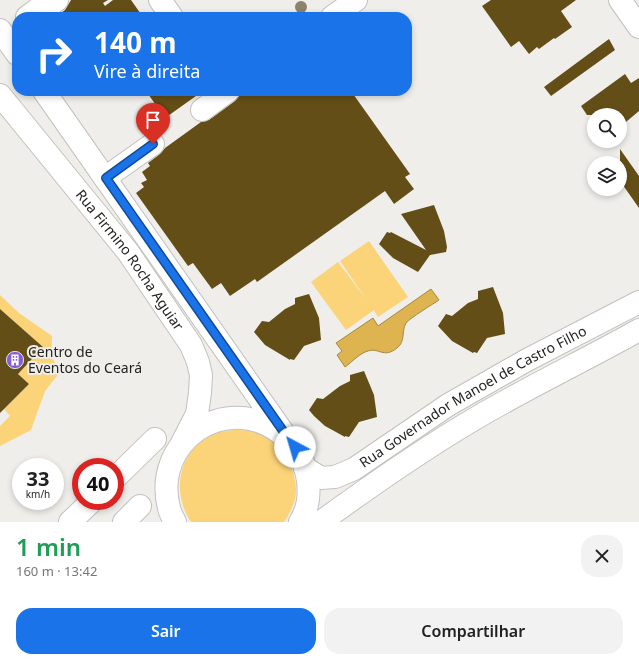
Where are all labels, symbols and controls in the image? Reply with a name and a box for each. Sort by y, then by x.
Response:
text: 140 m [94,23,177,61]
icon: right [28,28,80,80]
text: Vire à direita [94,59,200,83]
pin [136,103,170,144]
map controls [587,108,627,196]
button: search [587,108,627,148]
icon: arrive [142,109,164,131]
button: layers [587,156,627,196]
street label: Rua Firmino Rocha Aguiar [72,185,188,334]
street label: Rua Governador Manoel de Castro Filho [355,321,590,472]
place label: Centro de Eventos do Ceará [28,342,142,377]
building icon: Centro de Eventos do Ceará [5,350,25,370]
position arrow [274,426,316,468]
speed limit sign: 40 [72,458,124,510]
text: 33 [27,465,49,492]
text: km/h [26,487,50,501]
text: 1 min [16,530,81,563]
button: close [581,535,623,577]
text: 160 m · 13:42 [16,562,97,580]
button: Sair [16,608,316,654]
button: Compartilhar [324,608,623,654]

